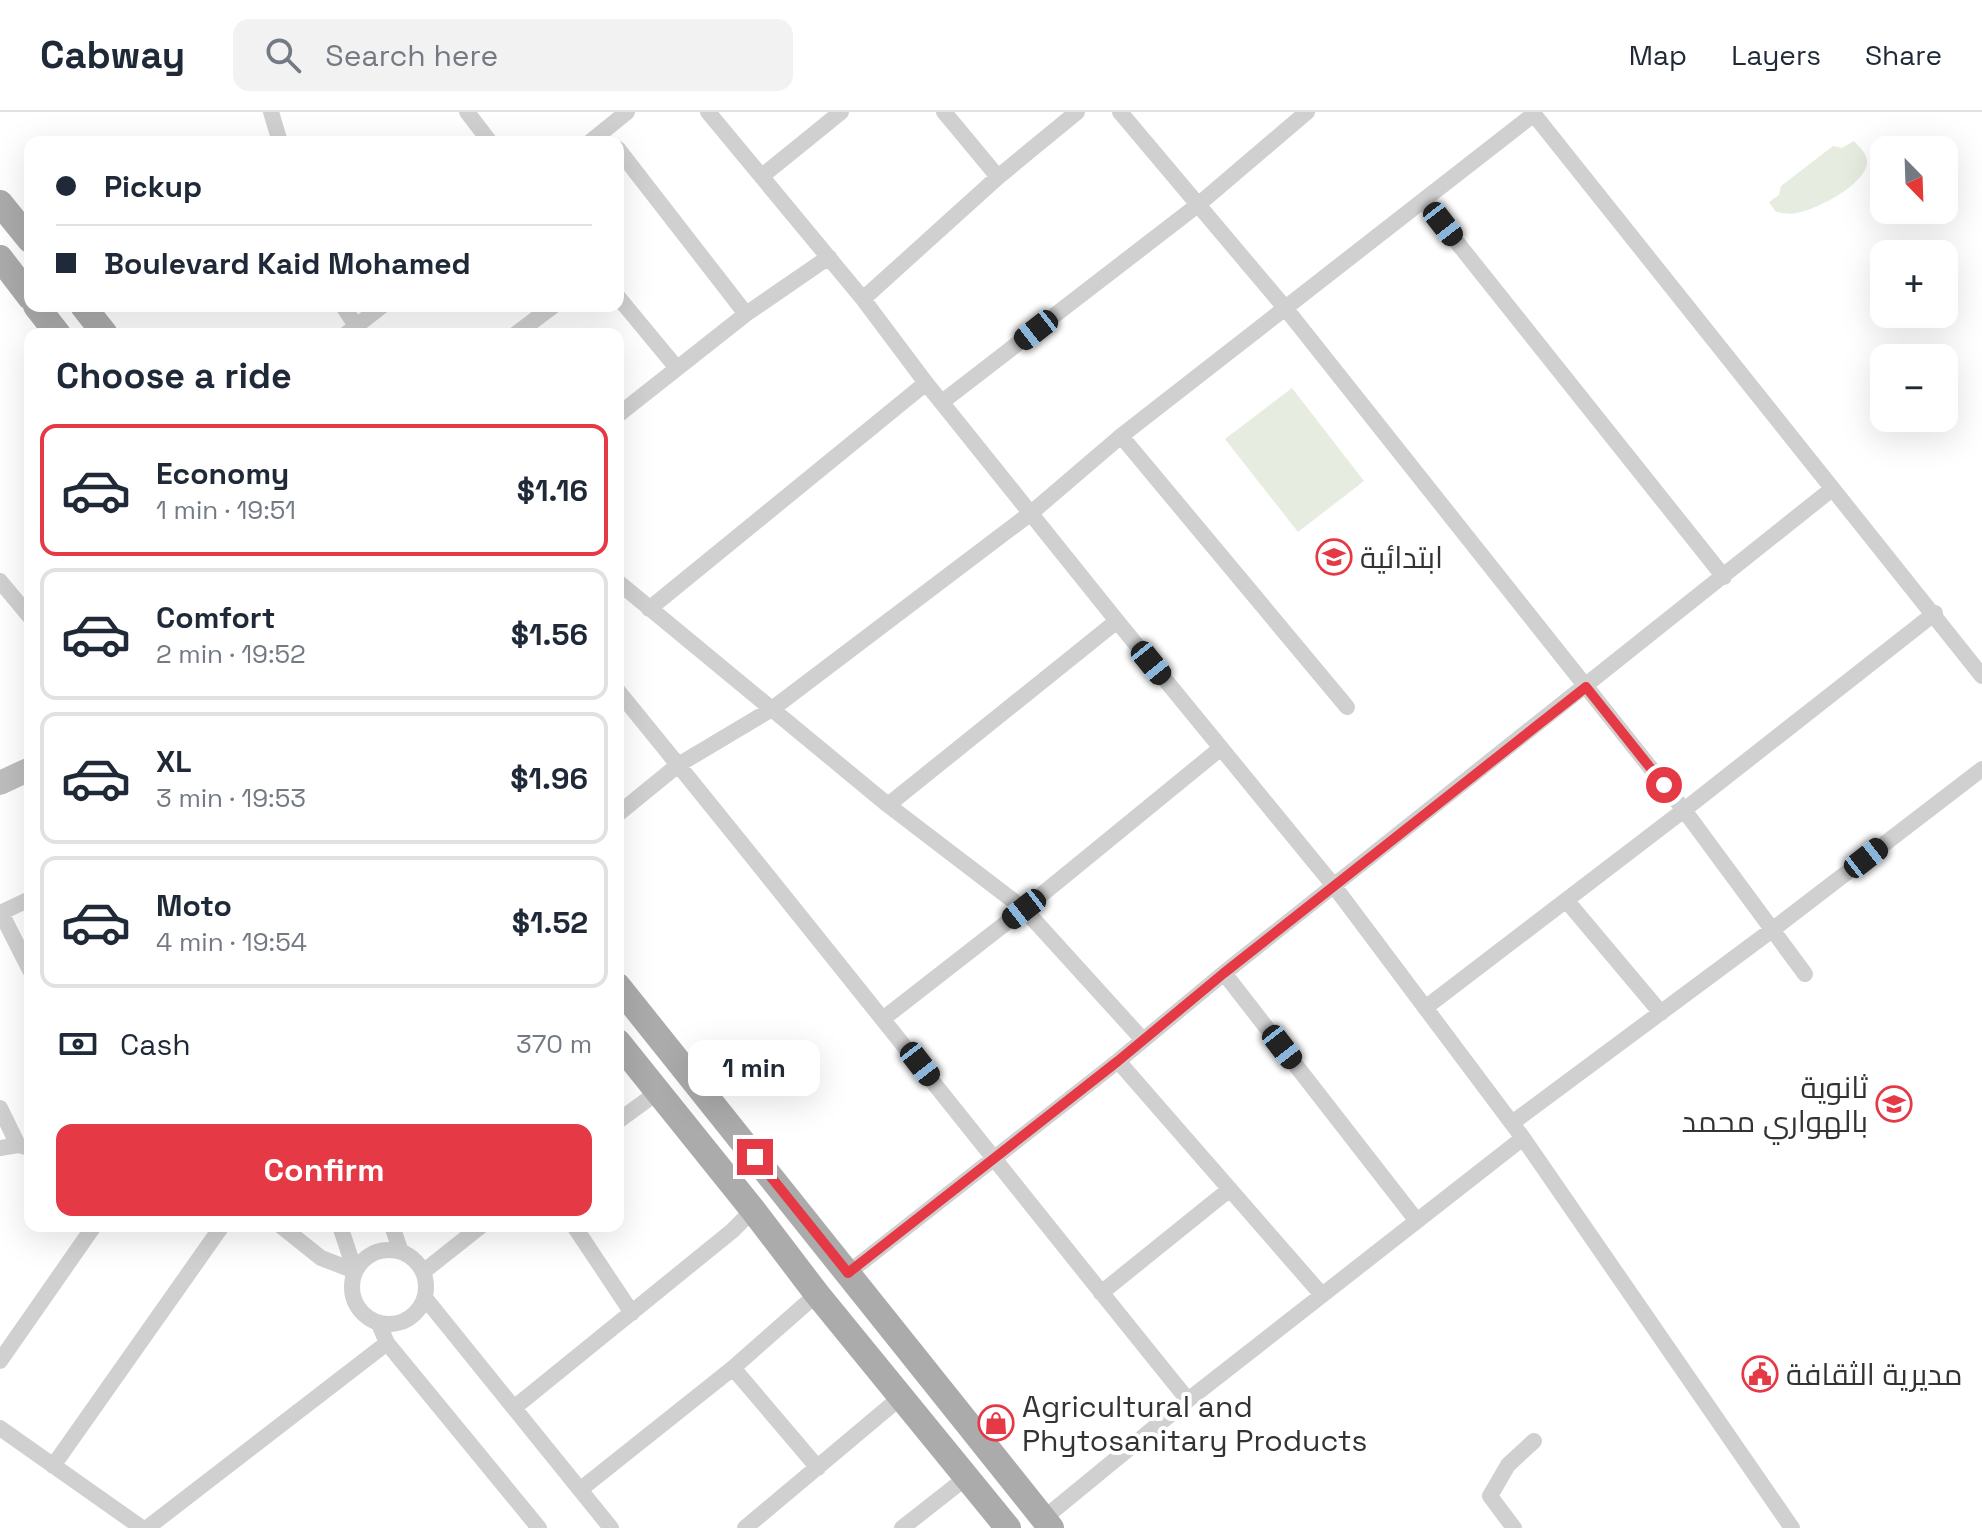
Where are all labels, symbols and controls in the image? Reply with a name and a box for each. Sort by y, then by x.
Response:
search box [233,19,793,91]
text: Cabway [40,31,185,79]
icon: search [261,33,305,77]
text: Search here [325,36,498,75]
text: Map [1629,37,1687,73]
text: Layers [1731,37,1821,73]
text: Share [1865,37,1942,73]
north arrow [1870,136,1958,224]
map controls [1870,136,1958,432]
text: Pickup [104,167,202,206]
car [1419,198,1467,250]
button: + [1870,240,1958,328]
text: Boulevard Kaid Mohamed [104,244,471,283]
car [1010,306,1062,354]
button: − [1870,344,1958,432]
text: Choose a ride [56,353,292,399]
icon: car [60,454,132,526]
text: Economy [156,454,289,493]
text: $1.16 [517,471,588,510]
text: 1 min · 19:51 [156,493,296,527]
school or university icon: ابتدائية [1315,538,1353,576]
place label: ابتدائية [1360,538,1443,577]
icon: car [60,598,132,670]
text: Comfort [156,598,275,637]
text: $1.56 [511,615,588,654]
text: 2 min · 19:52 [156,637,306,671]
car [1127,637,1175,689]
icon: car [60,742,132,814]
text: XL [156,742,192,781]
text: $1.96 [510,759,588,798]
route start [1646,767,1682,803]
text: 3 min · 19:53 [156,781,306,815]
car [1840,834,1892,882]
car [998,885,1050,933]
icon: car [60,886,132,958]
text: Moto [156,886,232,925]
text: $1.52 [512,903,588,942]
text: 4 min · 19:54 [156,925,307,959]
car [1258,1021,1306,1073]
icon: cash [56,1022,100,1066]
text: Cash [120,1025,191,1064]
text: 370 m [516,1027,592,1061]
car [896,1038,944,1090]
callout: 1 min [689,1041,821,1097]
text: 1 min [722,1051,786,1085]
place label: ثانوية بالهواري محمد [1682,1068,1868,1145]
school or university icon: ثانوية بالهواري محمد [1875,1085,1913,1123]
button: Confirm [56,1124,592,1216]
route end [737,1139,773,1175]
public building icon: مديرية الثقافة [1741,1355,1779,1393]
place label: مديرية الثقافة [1786,1355,1963,1394]
place label: Agricultural and Phytosanitary Products [1022,1387,1367,1460]
shop icon: Agricultural and Phytosanitary Products [977,1404,1015,1442]

